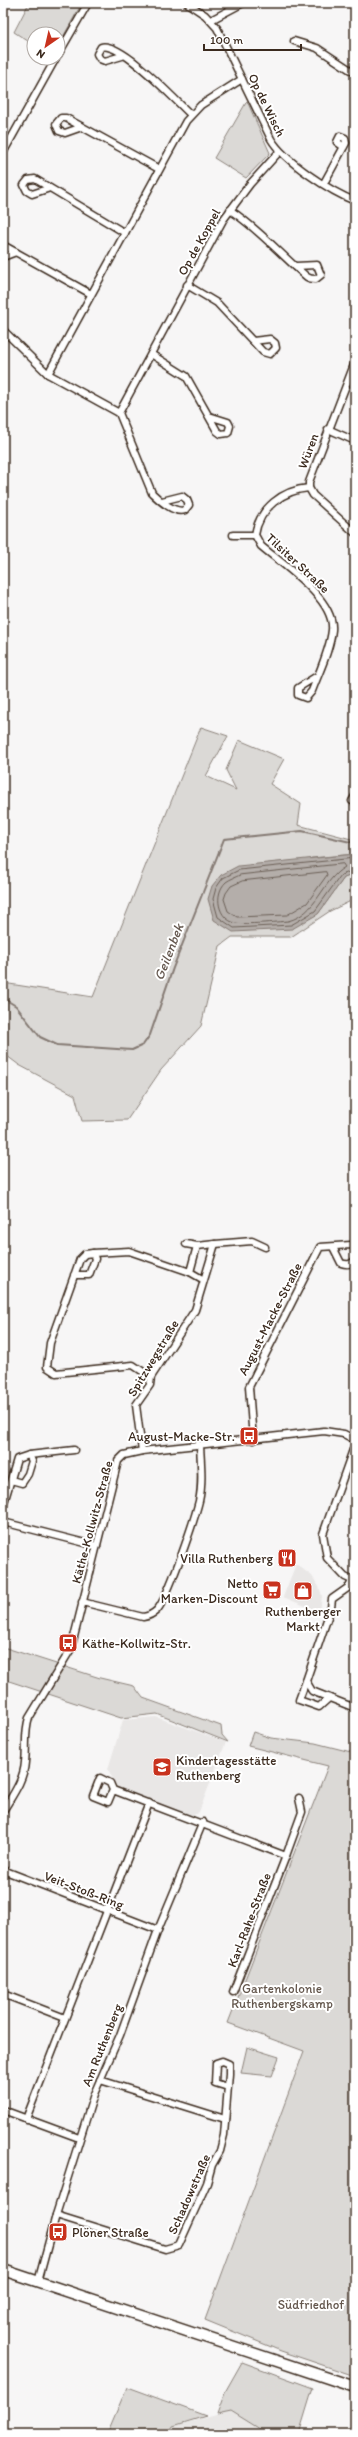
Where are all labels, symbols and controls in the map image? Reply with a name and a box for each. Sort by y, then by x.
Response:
north arrow [26,26,66,66]
scale bar [204,26,301,52]
text: 100 m [210,33,243,47]
text: N [34,46,47,61]
street label: Op de Wisch [245,71,289,139]
street label: Op de Koppel [175,206,224,278]
street label: Würen [294,431,322,471]
street label: Tilsiter Straße [263,530,333,596]
water label: Geilenbek [150,921,188,983]
street label: August-Macke-Straße [235,1260,305,1378]
street label: Spitzwegstraße [124,1317,182,1399]
bus stop icon: August-Macke-Str. [238,1425,260,1447]
place label: August-Macke-Str. [128,1429,235,1444]
street label: Käthe-Kollwitz-Straße [68,1459,116,1585]
restaurant icon: Villa Ruthenberg [276,1547,298,1569]
place label: Villa Ruthenberg [180,1551,273,1566]
place label: Netto Marken-Discount [161,1576,258,1606]
supermarket icon: Netto Marken-Discount [261,1579,283,1601]
shop icon: Ruthenberger Markt [292,1580,314,1602]
place label: Ruthenberger Markt [265,1604,342,1634]
bus stop icon: Käthe-Kollwitz-Str. [57,1632,79,1654]
place label: Käthe-Kollwitz-Str. [82,1636,191,1651]
place label: Kindertagesstätte Ruthenberg [176,1753,276,1783]
school or university icon: Kindertagesstätte Ruthenberg [151,1756,173,1778]
street label: Veit-Stoß-Ring [42,1868,126,1912]
street label: Karl-Rahe-Straße [224,1871,274,1969]
park label: Gartenkolonie Ruthenbergskamp [231,1981,333,2011]
street label: Am Ruthenberg [79,2001,125,2088]
street label: Schadowstraße [165,2152,213,2236]
bus stop icon: Plöner Straße [47,2221,69,2243]
place label: Plöner Straße [72,2225,149,2240]
park label: Südfriedhof [278,2297,344,2312]

